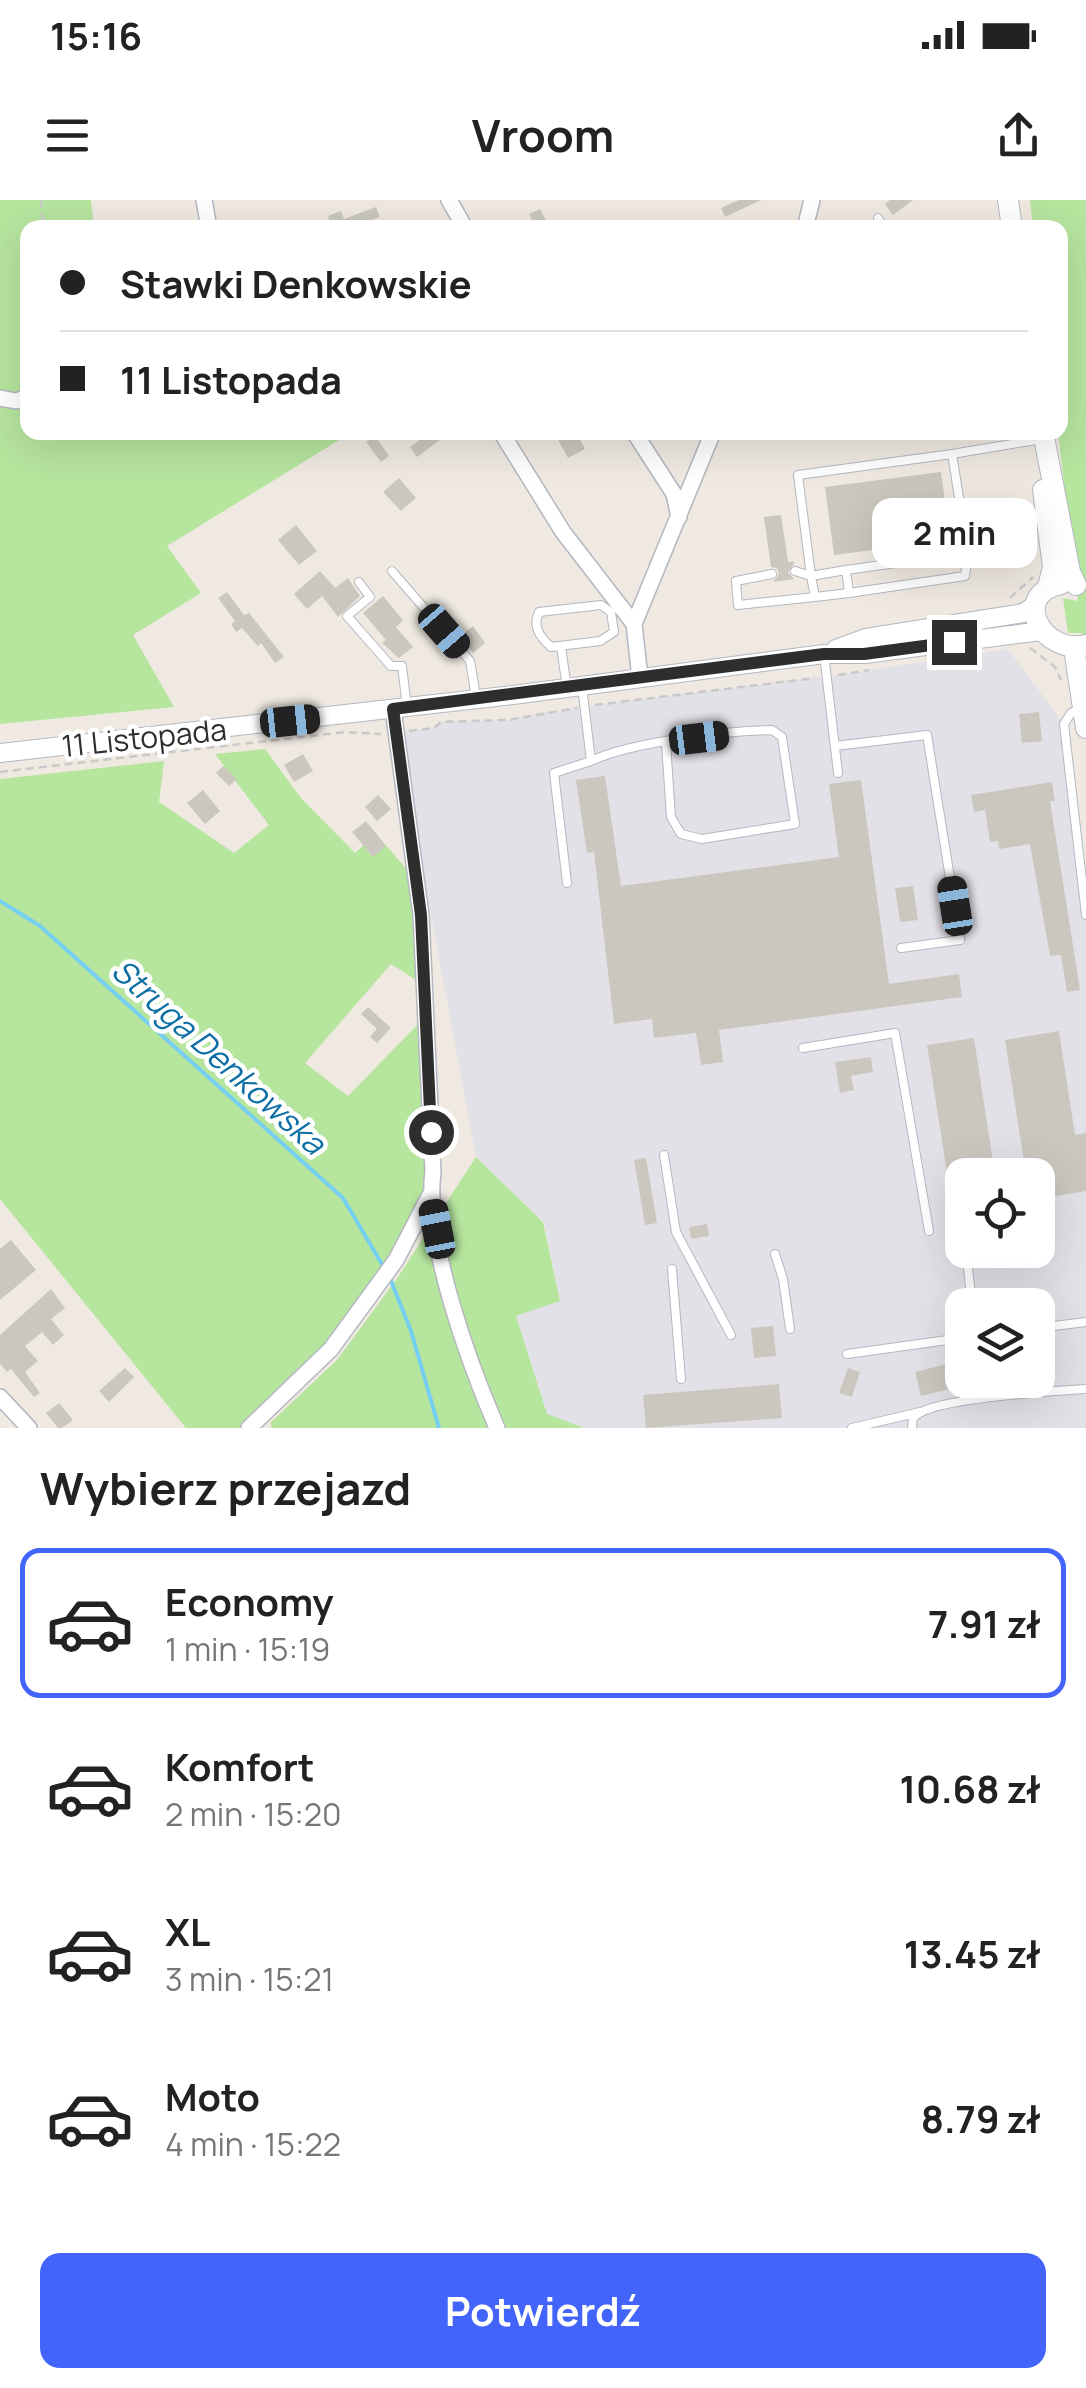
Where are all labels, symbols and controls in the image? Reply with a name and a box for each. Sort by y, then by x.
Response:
text: 15:16 [50,9,142,61]
text: Vroom [472,104,614,166]
icon: menu [40,108,95,163]
icon: share [991,108,1046,163]
text: Stawki Denkowskie [120,257,472,309]
text: 11 Listopada [120,353,342,405]
callout: 2 min [872,497,1036,567]
text: 2 min [913,511,996,555]
car [413,599,475,663]
route end [932,620,977,665]
car [259,703,321,739]
street label: 11 Listopada [60,708,228,766]
car [667,719,731,757]
car [935,874,975,938]
water label: Struga Denkowska [103,948,337,1165]
route start [409,1110,454,1155]
map controls [945,1158,1055,1398]
button: locate [945,1158,1055,1268]
car [417,1197,457,1261]
button: layers [945,1288,1055,1398]
text: Wybierz przejazd [40,1457,411,1519]
text: Economy [165,1575,334,1627]
icon: car [45,1578,135,1668]
text: 7.91 zł [928,1597,1041,1649]
text: 1 min · 15:19 [165,1627,330,1671]
text: Komfort [165,1740,314,1792]
icon: car [45,1743,135,1833]
text: 10.68 zł [899,1762,1041,1814]
text: 2 min · 15:20 [165,1792,342,1836]
text: XL [165,1905,210,1957]
icon: car [45,1908,135,1998]
text: 13.45 zł [904,1927,1041,1979]
text: 3 min · 15:21 [165,1957,334,2001]
text: Moto [165,2070,260,2122]
icon: car [45,2073,135,2163]
text: 8.79 zł [921,2092,1041,2144]
text: 4 min · 15:22 [165,2122,341,2166]
button: Potwierdź [40,2253,1046,2368]

